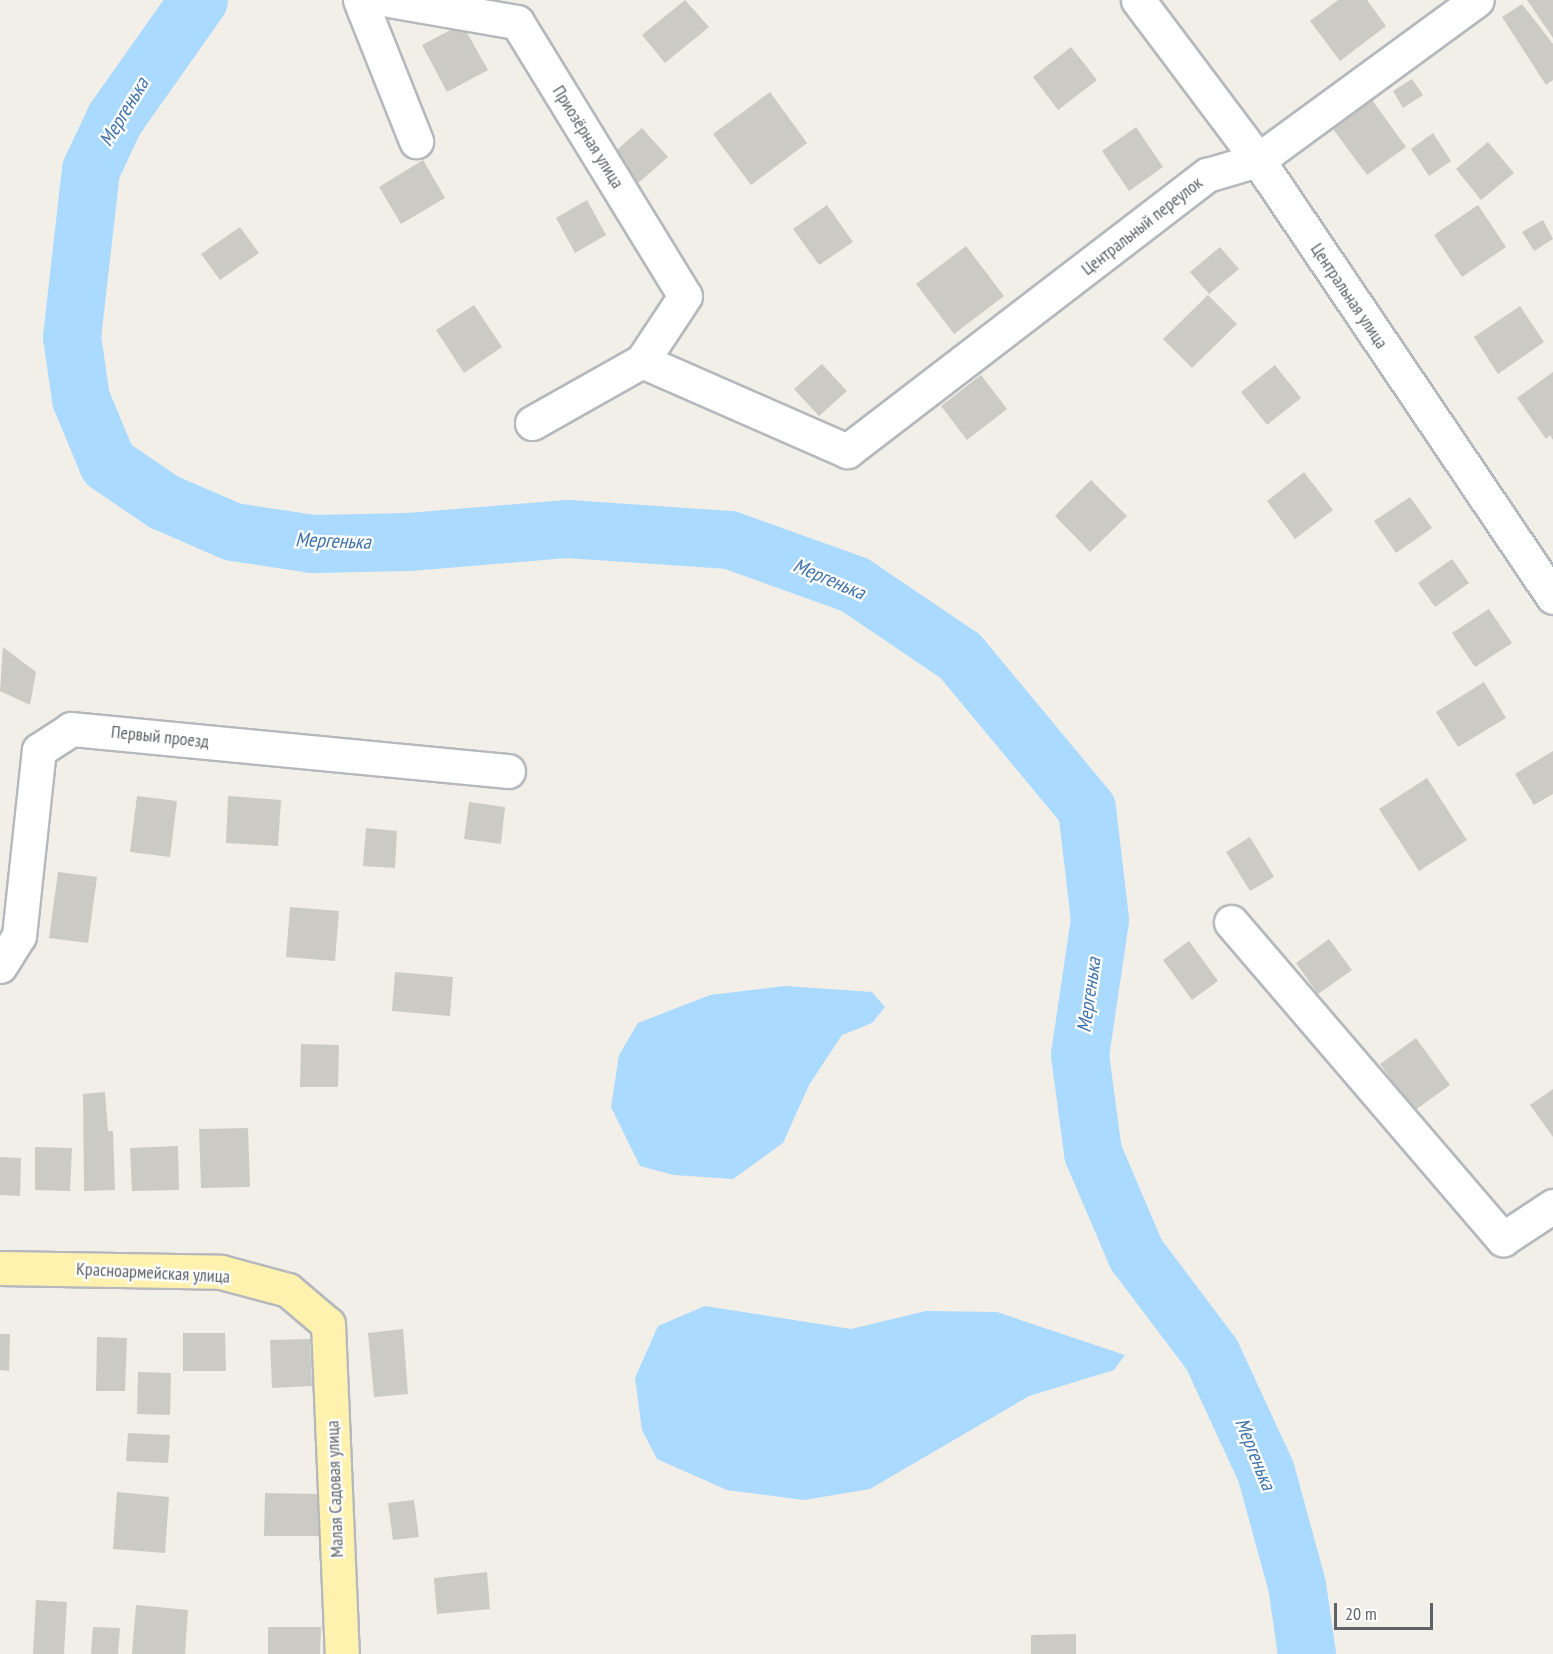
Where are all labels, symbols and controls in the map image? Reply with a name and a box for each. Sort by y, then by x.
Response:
water label: Мергенька [94,73,154,151]
street label: Приозёрная улица [548,82,628,192]
street label: Центральный переулок [1077,172,1207,280]
street label: Центральная улица [1306,239,1392,353]
water label: Мергенька [295,528,371,554]
water label: Мергенька [790,553,868,605]
street label: Первый проезд [110,721,210,753]
water label: Мергенька [1072,956,1106,1034]
street label: Красноармейская улица [76,1258,230,1288]
water label: Мергенька [1230,1414,1280,1494]
street label: Малая Садовая улица [322,1420,348,1558]
scale bar [1337,1591,1436,1629]
text: 20 m [1345,1602,1377,1625]

